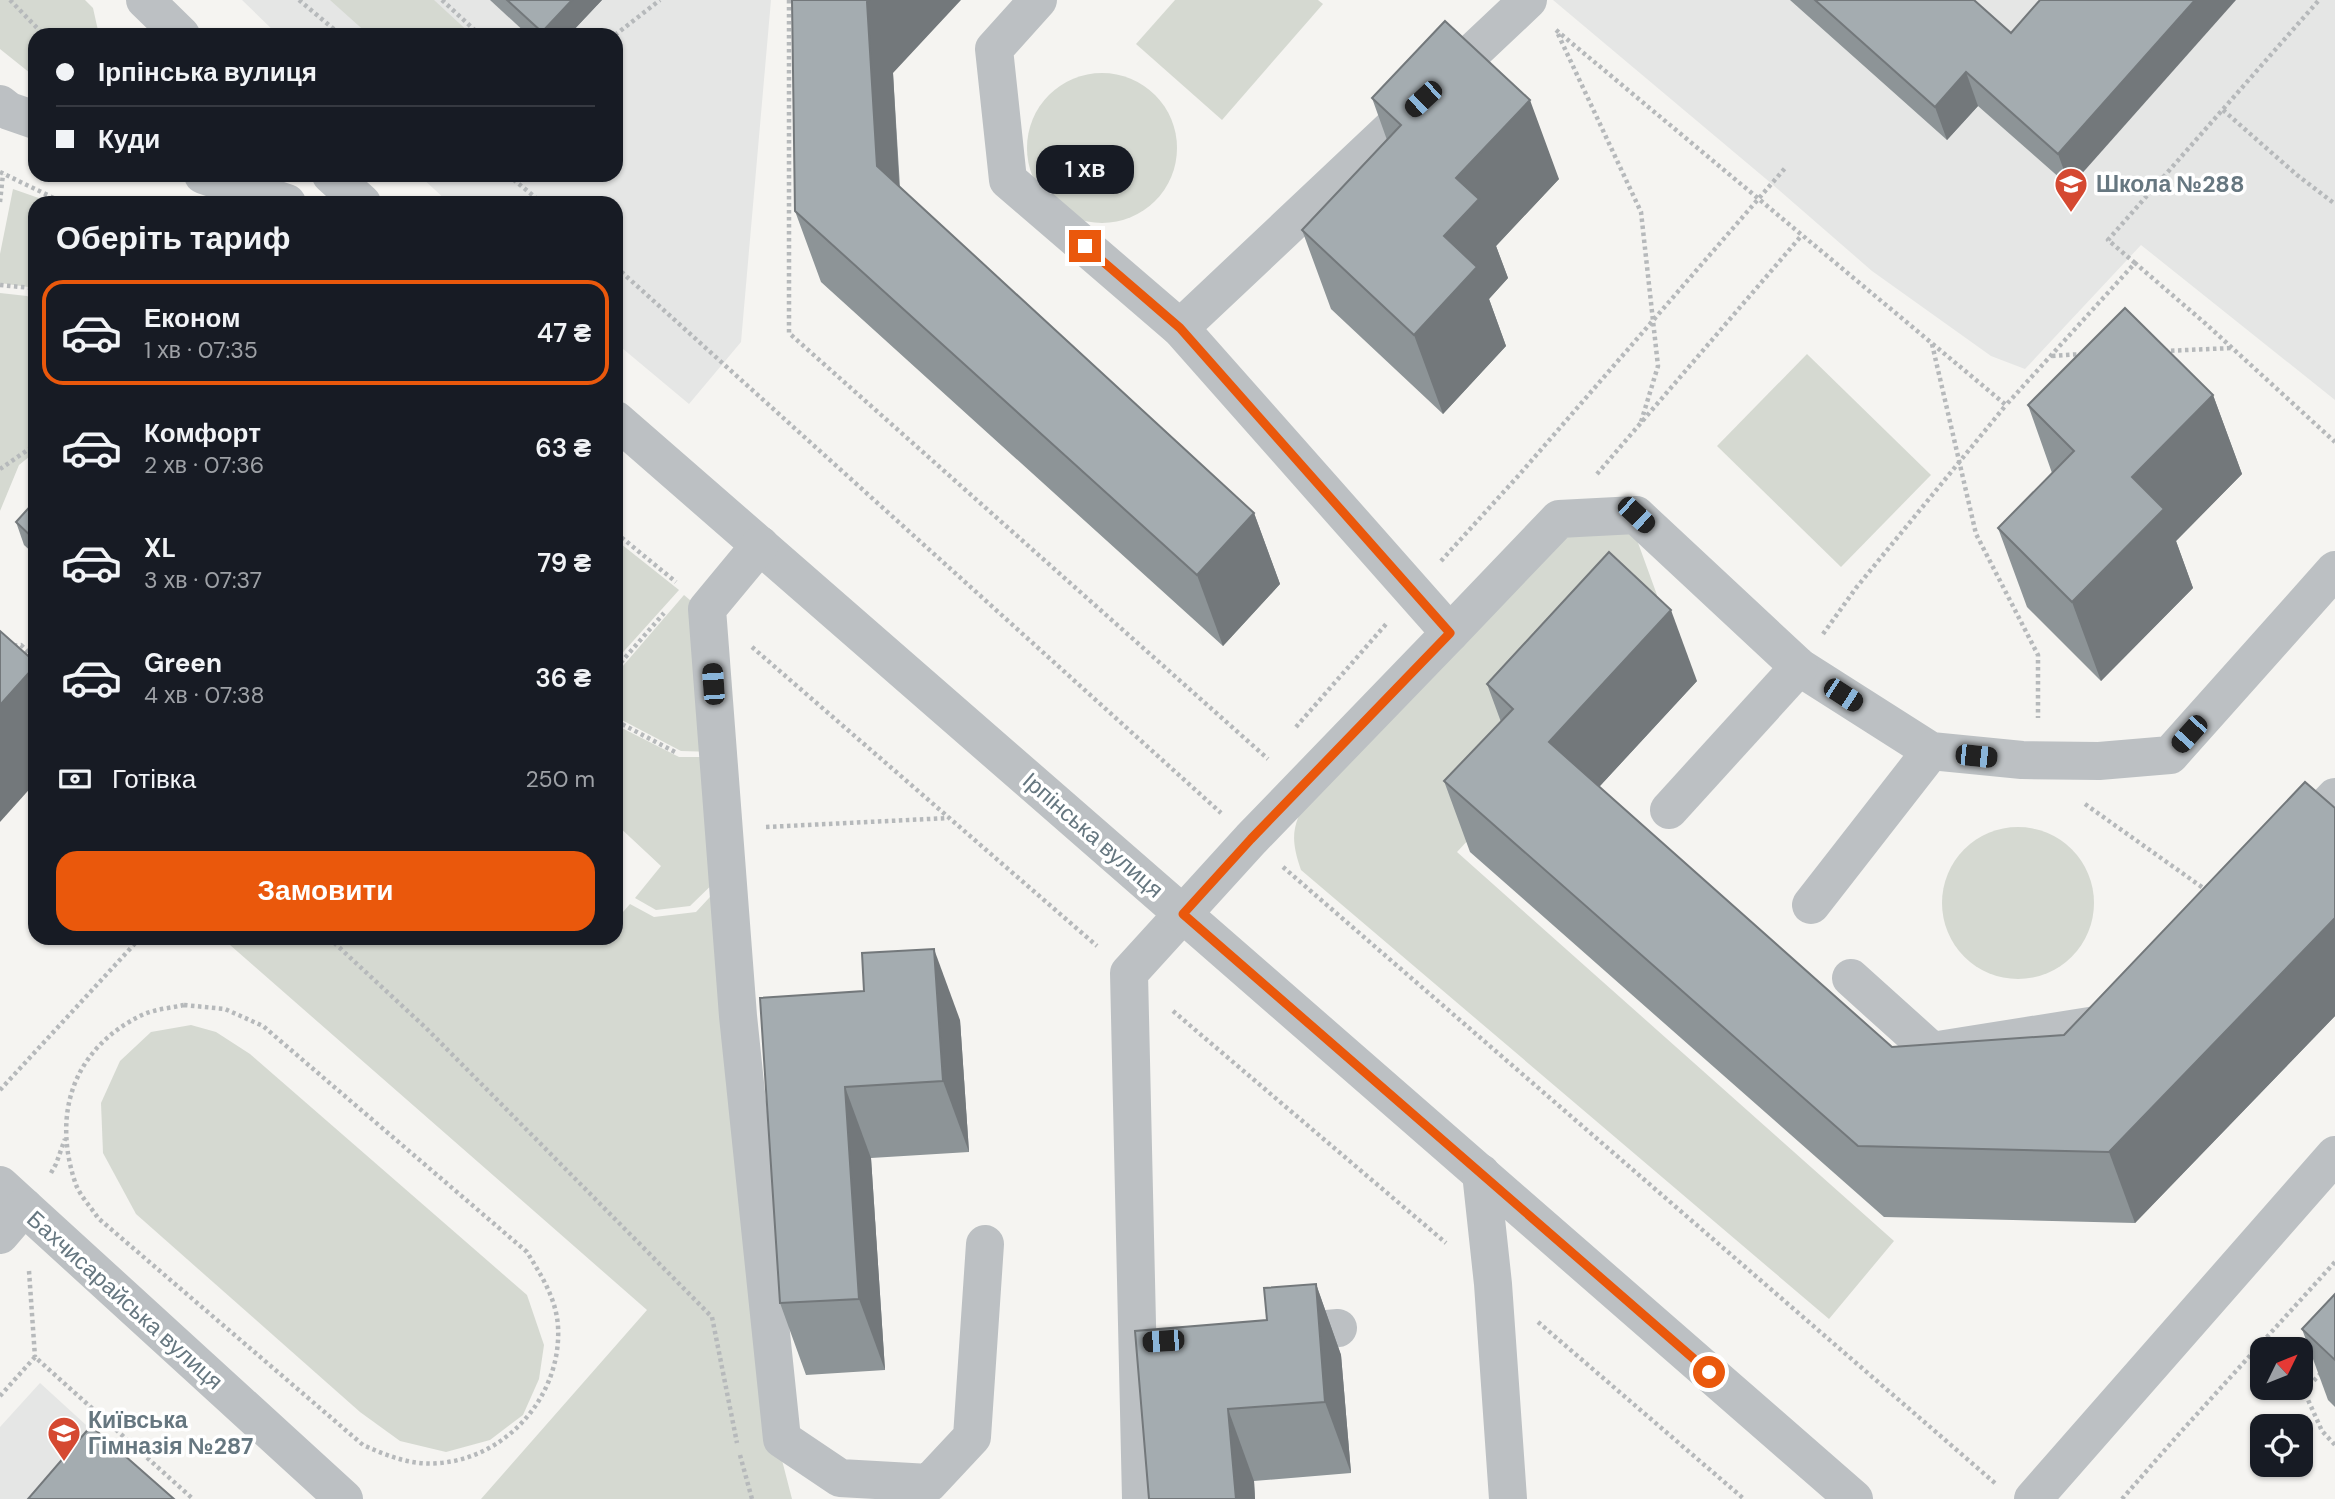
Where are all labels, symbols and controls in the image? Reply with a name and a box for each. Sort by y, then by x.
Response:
text: Ірпінська вулиця [98,55,317,89]
car [1401,77,1446,121]
text: Куди [98,122,160,156]
callout: 1 хв [1036,145,1134,194]
text: 1 хв [1065,154,1105,184]
school or university icon: Школа №288 [2052,165,2090,214]
place label: Школа №288 [2096,169,2244,199]
text: Оберіть тариф [56,217,290,259]
route end [1069,230,1101,262]
icon: car [60,301,123,364]
text: Економ [144,301,240,335]
text: 47 ₴ [537,316,591,350]
text: 1 хв · 07:35 [144,335,258,365]
icon: car [60,416,123,479]
text: Комфорт [144,416,261,450]
text: 63 ₴ [535,431,591,465]
text: 2 хв · 07:36 [144,450,264,480]
car [1614,493,1659,537]
icon: car [60,531,123,594]
text: XL [144,531,176,565]
text: 79 ₴ [537,546,591,580]
text: 3 хв · 07:37 [144,565,262,595]
icon: car [60,646,123,709]
text: Green [144,646,222,680]
text: 36 ₴ [535,661,591,695]
car [702,662,725,706]
car [1820,675,1867,715]
text: 4 хв · 07:38 [144,680,265,710]
car [2168,711,2211,757]
car [1955,743,1998,769]
icon: cash [56,760,94,798]
text: Готівка [112,762,196,796]
text: 250 m [525,764,595,794]
street label: Ірпінська вулиця [1016,766,1170,904]
button: Замовити [56,851,595,931]
street label: Бахчисарайська вулиця [21,1204,229,1396]
car [1142,1329,1185,1353]
north arrow [2250,1337,2314,1400]
map controls [2250,1337,2313,1477]
route start [1693,1356,1725,1388]
place label: Київська Гімназія №287 [88,1405,253,1461]
school or university icon: Київська Гімназія №287 [45,1414,83,1463]
button: locate [2250,1414,2313,1477]

